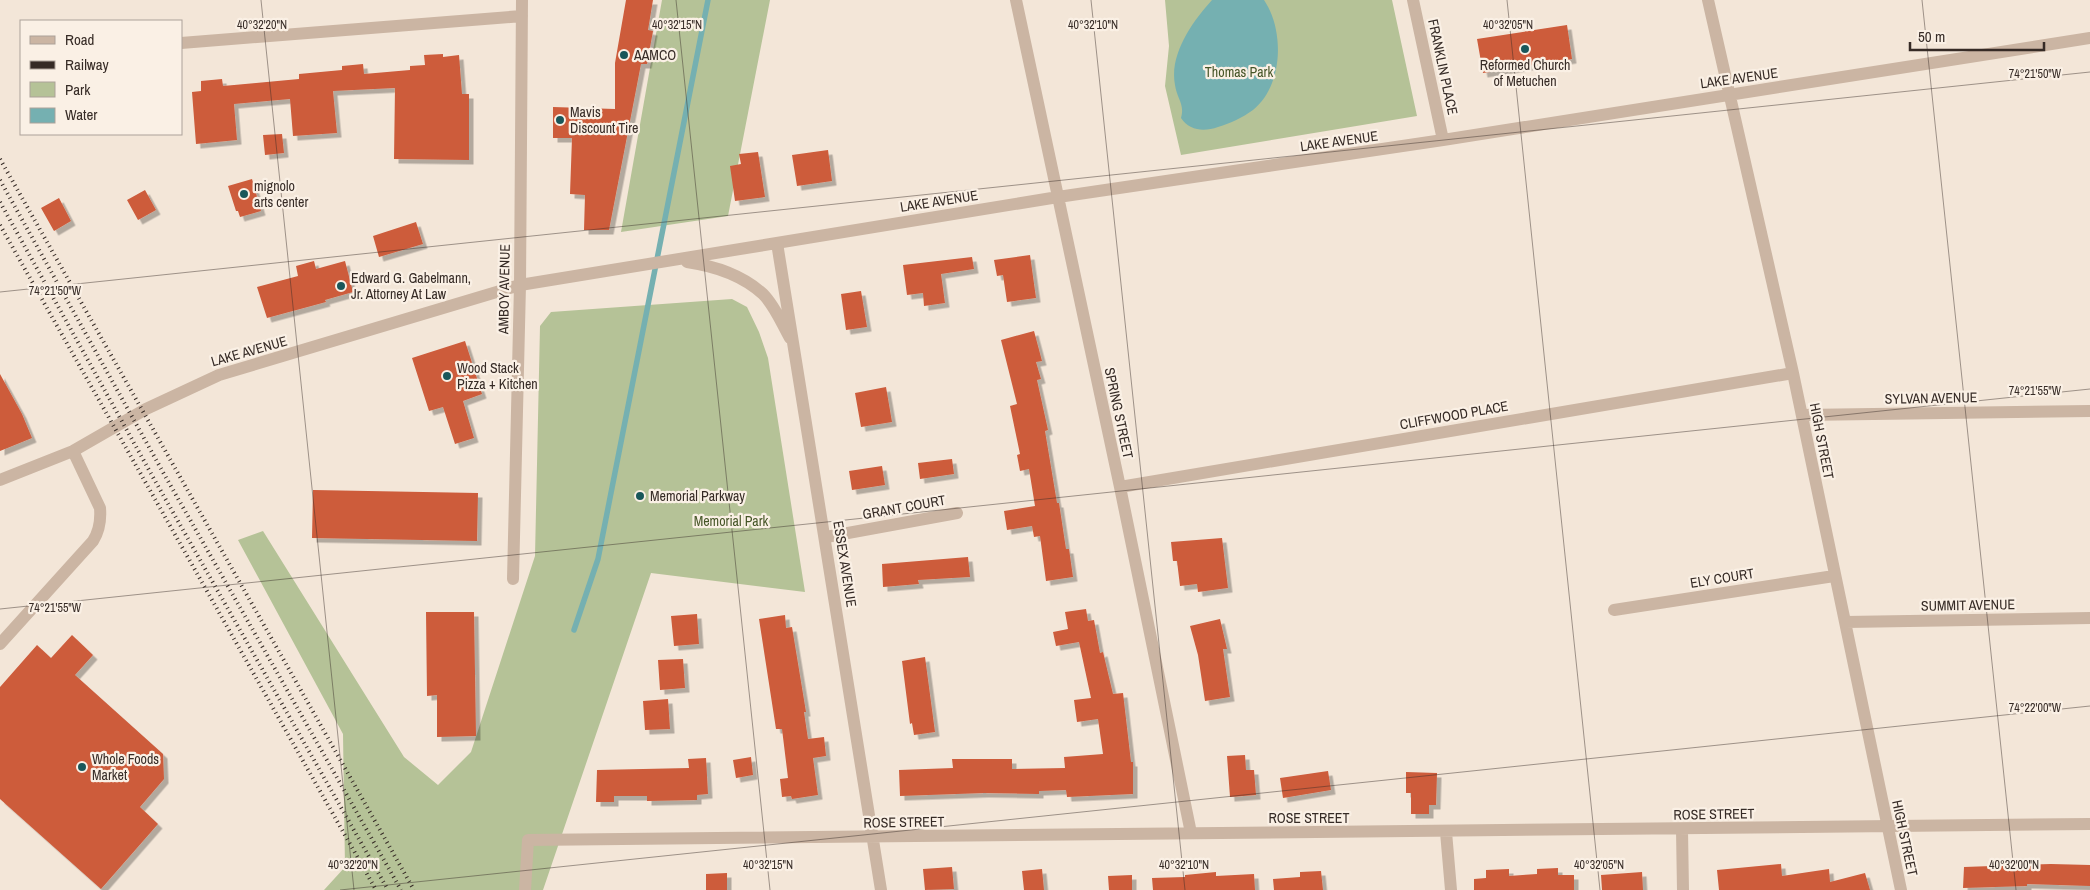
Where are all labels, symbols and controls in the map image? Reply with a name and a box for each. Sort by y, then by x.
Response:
text: 40°32'20"N [237,17,287,33]
text: 40°32'15"N [652,17,702,33]
text: 40°32'10"N [1068,17,1118,33]
street label: FRANKLIN PLACE [1424,17,1462,117]
text: 40°32'05"N [1483,17,1533,33]
legend [20,20,182,135]
scale bar [1910,20,2044,52]
text: 50 m [1918,26,1945,47]
text: Road [65,29,94,50]
marker: Reformed Church of Metuchen [1519,43,1531,55]
place label: AAMCO [633,46,676,64]
marker: AAMCO [618,49,630,61]
text: Railway [65,54,110,75]
place label: Reformed Church of Metuchen [1480,56,1570,90]
park label: Thomas Park [1205,63,1273,81]
street label: LAKE AVENUE [1699,64,1779,92]
text: 74°21'50"W [2009,66,2062,82]
text: Park [65,79,91,100]
place label: Mavis Discount Tire [570,103,638,137]
text: Water [65,104,97,125]
marker: Mavis Discount Tire [554,114,566,126]
street label: LAKE AVENUE [1299,127,1379,155]
place label: mignolo arts center [254,177,308,211]
street label: LAKE AVENUE [899,186,979,216]
marker: mignolo arts center [238,188,250,200]
street label: AMBOY AVENUE [494,244,514,335]
place label: Edward G. Gabelmann, Jr. Attorney At Law [351,269,471,303]
marker: Edward G. Gabelmann, Jr. Attorney At Law [335,280,347,292]
text: 74°21'50"W [29,283,82,299]
street label: LAKE AVENUE [209,332,289,370]
place label: Wood Stack Pizza + Kitchen [457,359,538,393]
street label: SPRING STREET [1101,366,1137,460]
marker: Wood Stack Pizza + Kitchen [441,370,453,382]
text: 74°21'55"W [2009,383,2062,399]
street label: SYLVAN AVENUE [1885,388,1977,408]
street label: CLIFFWOOD PLACE [1398,397,1510,433]
street label: HIGH STREET [1806,401,1838,481]
place label: Memorial Parkway [650,487,745,505]
marker: Memorial Parkway [634,490,646,502]
street label: GRANT COURT [861,491,947,523]
park label: Memorial Park [694,512,769,530]
street label: ESSEX AVENUE [829,520,861,608]
street label: ELY COURT [1689,564,1755,592]
street label: SUMMIT AVENUE [1921,595,2015,615]
text: 74°21'55"W [29,600,82,616]
text: 74°22'00"W [2009,700,2062,716]
place label: Whole Foods Market [92,750,159,784]
marker: Whole Foods Market [76,761,88,773]
street label: HIGH STREET [1888,798,1922,878]
street label: ROSE STREET [1673,804,1755,824]
street label: ROSE STREET [1268,809,1350,827]
street label: ROSE STREET [863,812,945,832]
text: 40°32'20"N [328,857,378,873]
text: 40°32'15"N [743,857,793,873]
text: 40°32'10"N [1159,857,1209,873]
text: 40°32'05"N [1574,857,1624,873]
text: 40°32'00"N [1989,857,2039,873]

